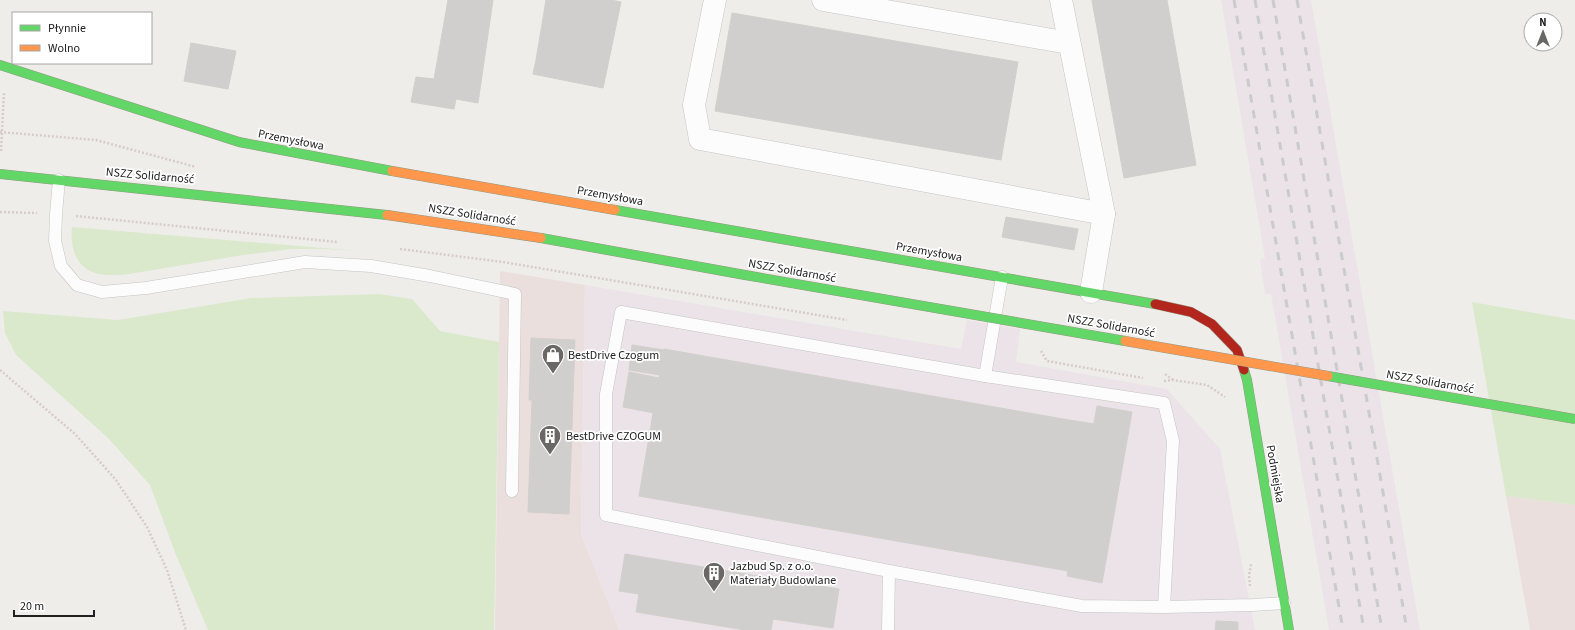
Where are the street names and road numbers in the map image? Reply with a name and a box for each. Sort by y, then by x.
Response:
street label: Przemysłowa [256,125,326,155]
street label: NSZZ Solidarność [105,164,195,188]
street label: Przemysłowa [576,182,644,210]
street label: NSZZ Solidarność [427,200,518,230]
street label: Przemysłowa [895,238,963,266]
street label: NSZZ Solidarność [747,255,838,287]
street label: NSZZ Solidarność [1066,310,1157,342]
street label: NSZZ Solidarność [1385,366,1476,398]
street label: Podmiejska [1262,444,1288,504]

